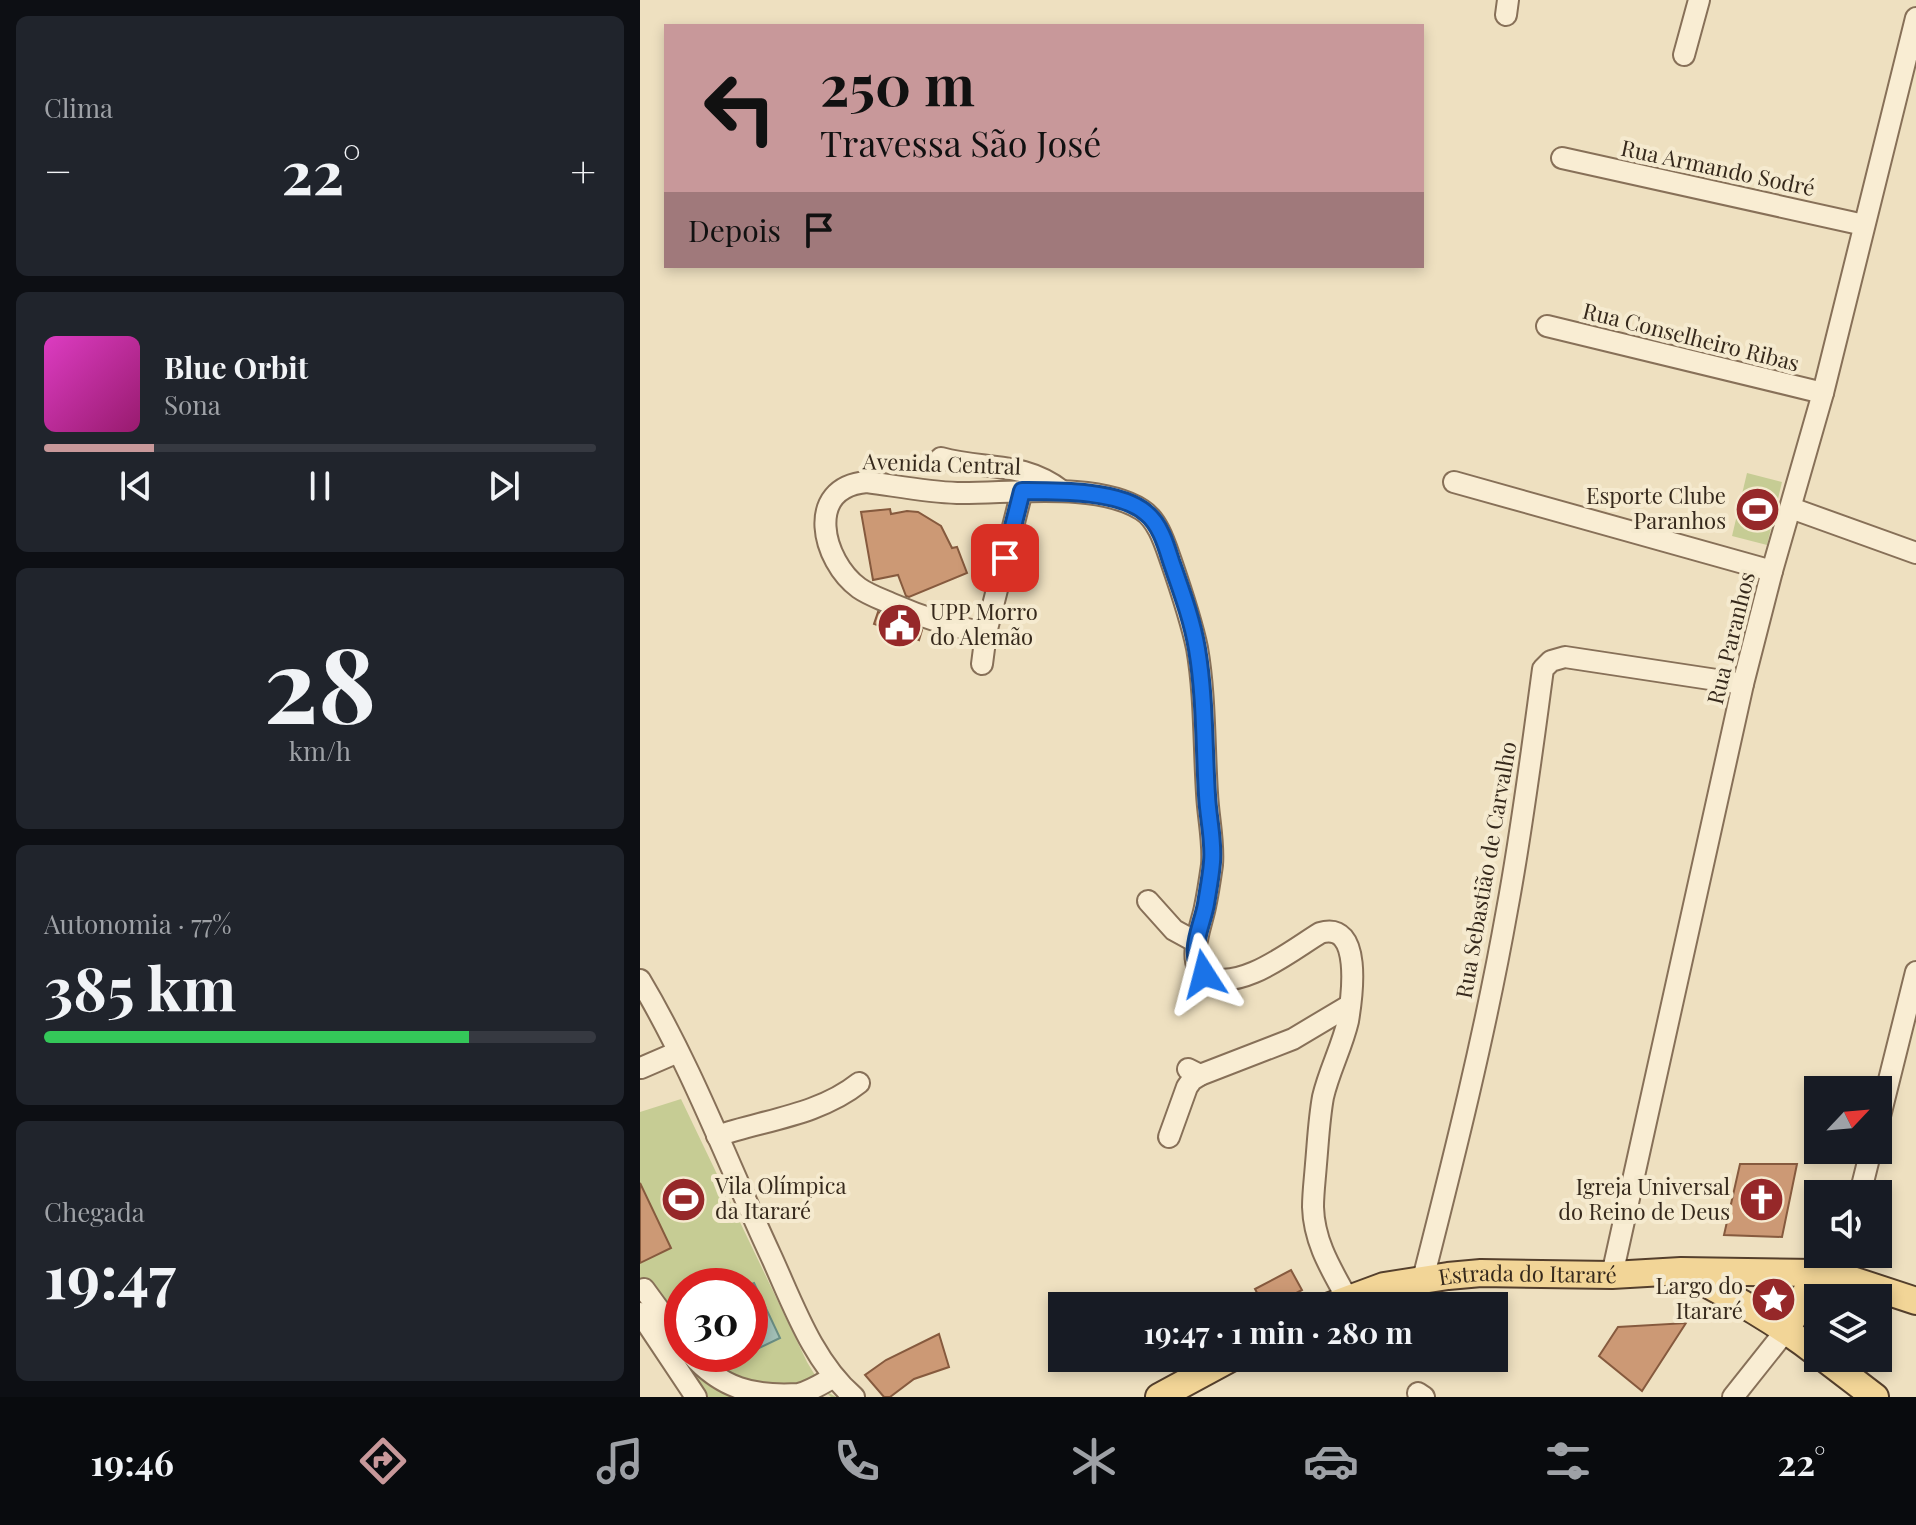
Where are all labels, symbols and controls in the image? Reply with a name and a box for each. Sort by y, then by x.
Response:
text: 250 m [820,46,975,121]
icon: left [688,56,792,160]
text: Clima [44,90,113,125]
text: Travessa São José [820,118,1101,166]
text: 22° [281,130,361,210]
street label: Rua Armando Sodré [1619,132,1818,202]
text: − [44,140,72,199]
text: + [570,140,596,199]
icon: arrive [797,208,841,252]
text: Depois [688,210,781,250]
street label: Rua Conselheiro Ribas [1580,295,1803,377]
text: Blue Orbit [164,347,308,387]
text: Sona [164,387,221,422]
street label: Avenida Central [861,445,1022,481]
icon: previous [114,464,158,508]
icon: pause [298,464,342,508]
icon: next [482,464,526,508]
place label: Esporte Clube Paranhos [1586,480,1726,535]
sports icon: Esporte Clube Paranhos [1733,485,1781,533]
pin [971,524,1039,592]
icon: arrive [983,536,1027,580]
street label: Rua Paranhos [1699,568,1761,707]
place label: UPP Morro do Alemão [930,596,1038,651]
public building icon: UPP Morro do Alemão [875,601,923,649]
text: 28 [264,611,376,750]
text: km/h [289,733,351,768]
street label: Rua Sebastião de Carvalho [1448,739,1522,1001]
text: Autonomia · 77% [44,906,232,941]
position arrow [1162,932,1246,1016]
text: 385 km [44,946,236,1026]
north arrow [1804,1076,1892,1164]
map controls [1804,1076,1892,1372]
place label: Vila Olímpica da Itararé [714,1170,846,1225]
place label: Igreja Universal do Reino de Deus [1558,1171,1730,1226]
sports icon: Vila Olímpica da Itararé [660,1175,708,1223]
church icon: Igreja Universal do Reino de Deus [1737,1176,1785,1224]
button: sound [1804,1180,1892,1268]
text: Chegada [44,1194,145,1229]
text: 19:47 [44,1234,176,1314]
street label: Estrada do Itararé [1436,1257,1617,1291]
speed limit sign: 30 [664,1268,768,1372]
place label: Largo do Itararé [1656,1270,1743,1325]
place icon: Largo do Itararé [1750,1275,1798,1323]
button: layers [1804,1284,1892,1372]
text: 19:47 · 1 min · 280 m [1143,1312,1413,1352]
icon: directions [355,1433,411,1489]
icon: music [592,1433,648,1489]
icon: phone [829,1433,885,1489]
icon: climate [1066,1433,1122,1489]
icon: car [1303,1433,1359,1489]
icon: filters [1540,1433,1596,1489]
text: 19:46 [91,1437,174,1485]
text: 22° [1777,1437,1825,1485]

